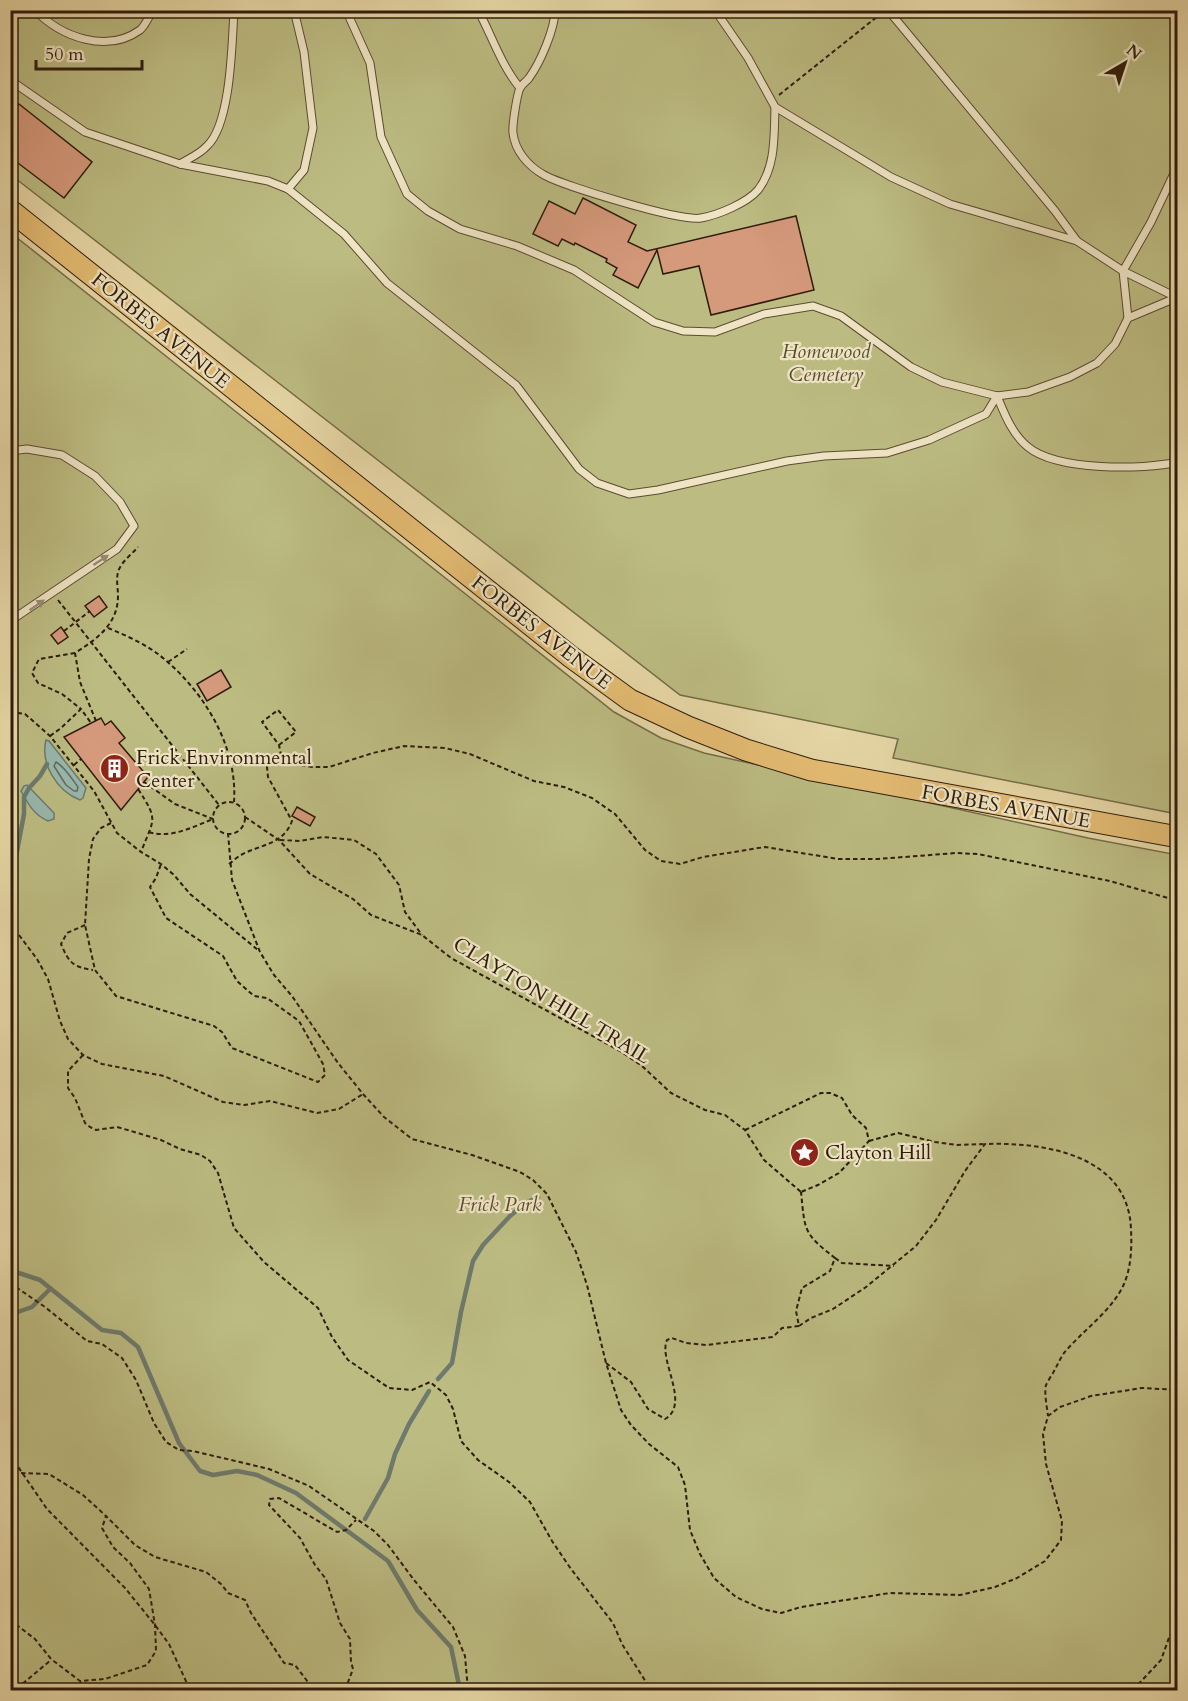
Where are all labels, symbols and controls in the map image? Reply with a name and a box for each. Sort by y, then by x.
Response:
scale bar [36,33,142,71]
north arrow [1095,33,1155,93]
text: N [1121,39,1146,65]
text: 50 m [45,42,84,67]
street label: FORBES AVENUE [86,266,236,395]
park label: Homewood Cemetery [782,338,872,388]
one-way arrow [93,555,109,566]
street label: FORBES AVENUE [466,569,617,696]
one-way arrow [28,599,44,611]
place label: Frick Environmental Center [136,744,312,794]
building icon: Frick Environmental Center [99,753,131,785]
street label: FORBES AVENUE [919,778,1092,835]
street label: CLAYTON HILL TRAIL [448,931,656,1071]
place icon: Clayton Hill [788,1136,820,1168]
place label: Clayton Hill [825,1139,931,1166]
park label: Frick Park [458,1191,542,1218]

